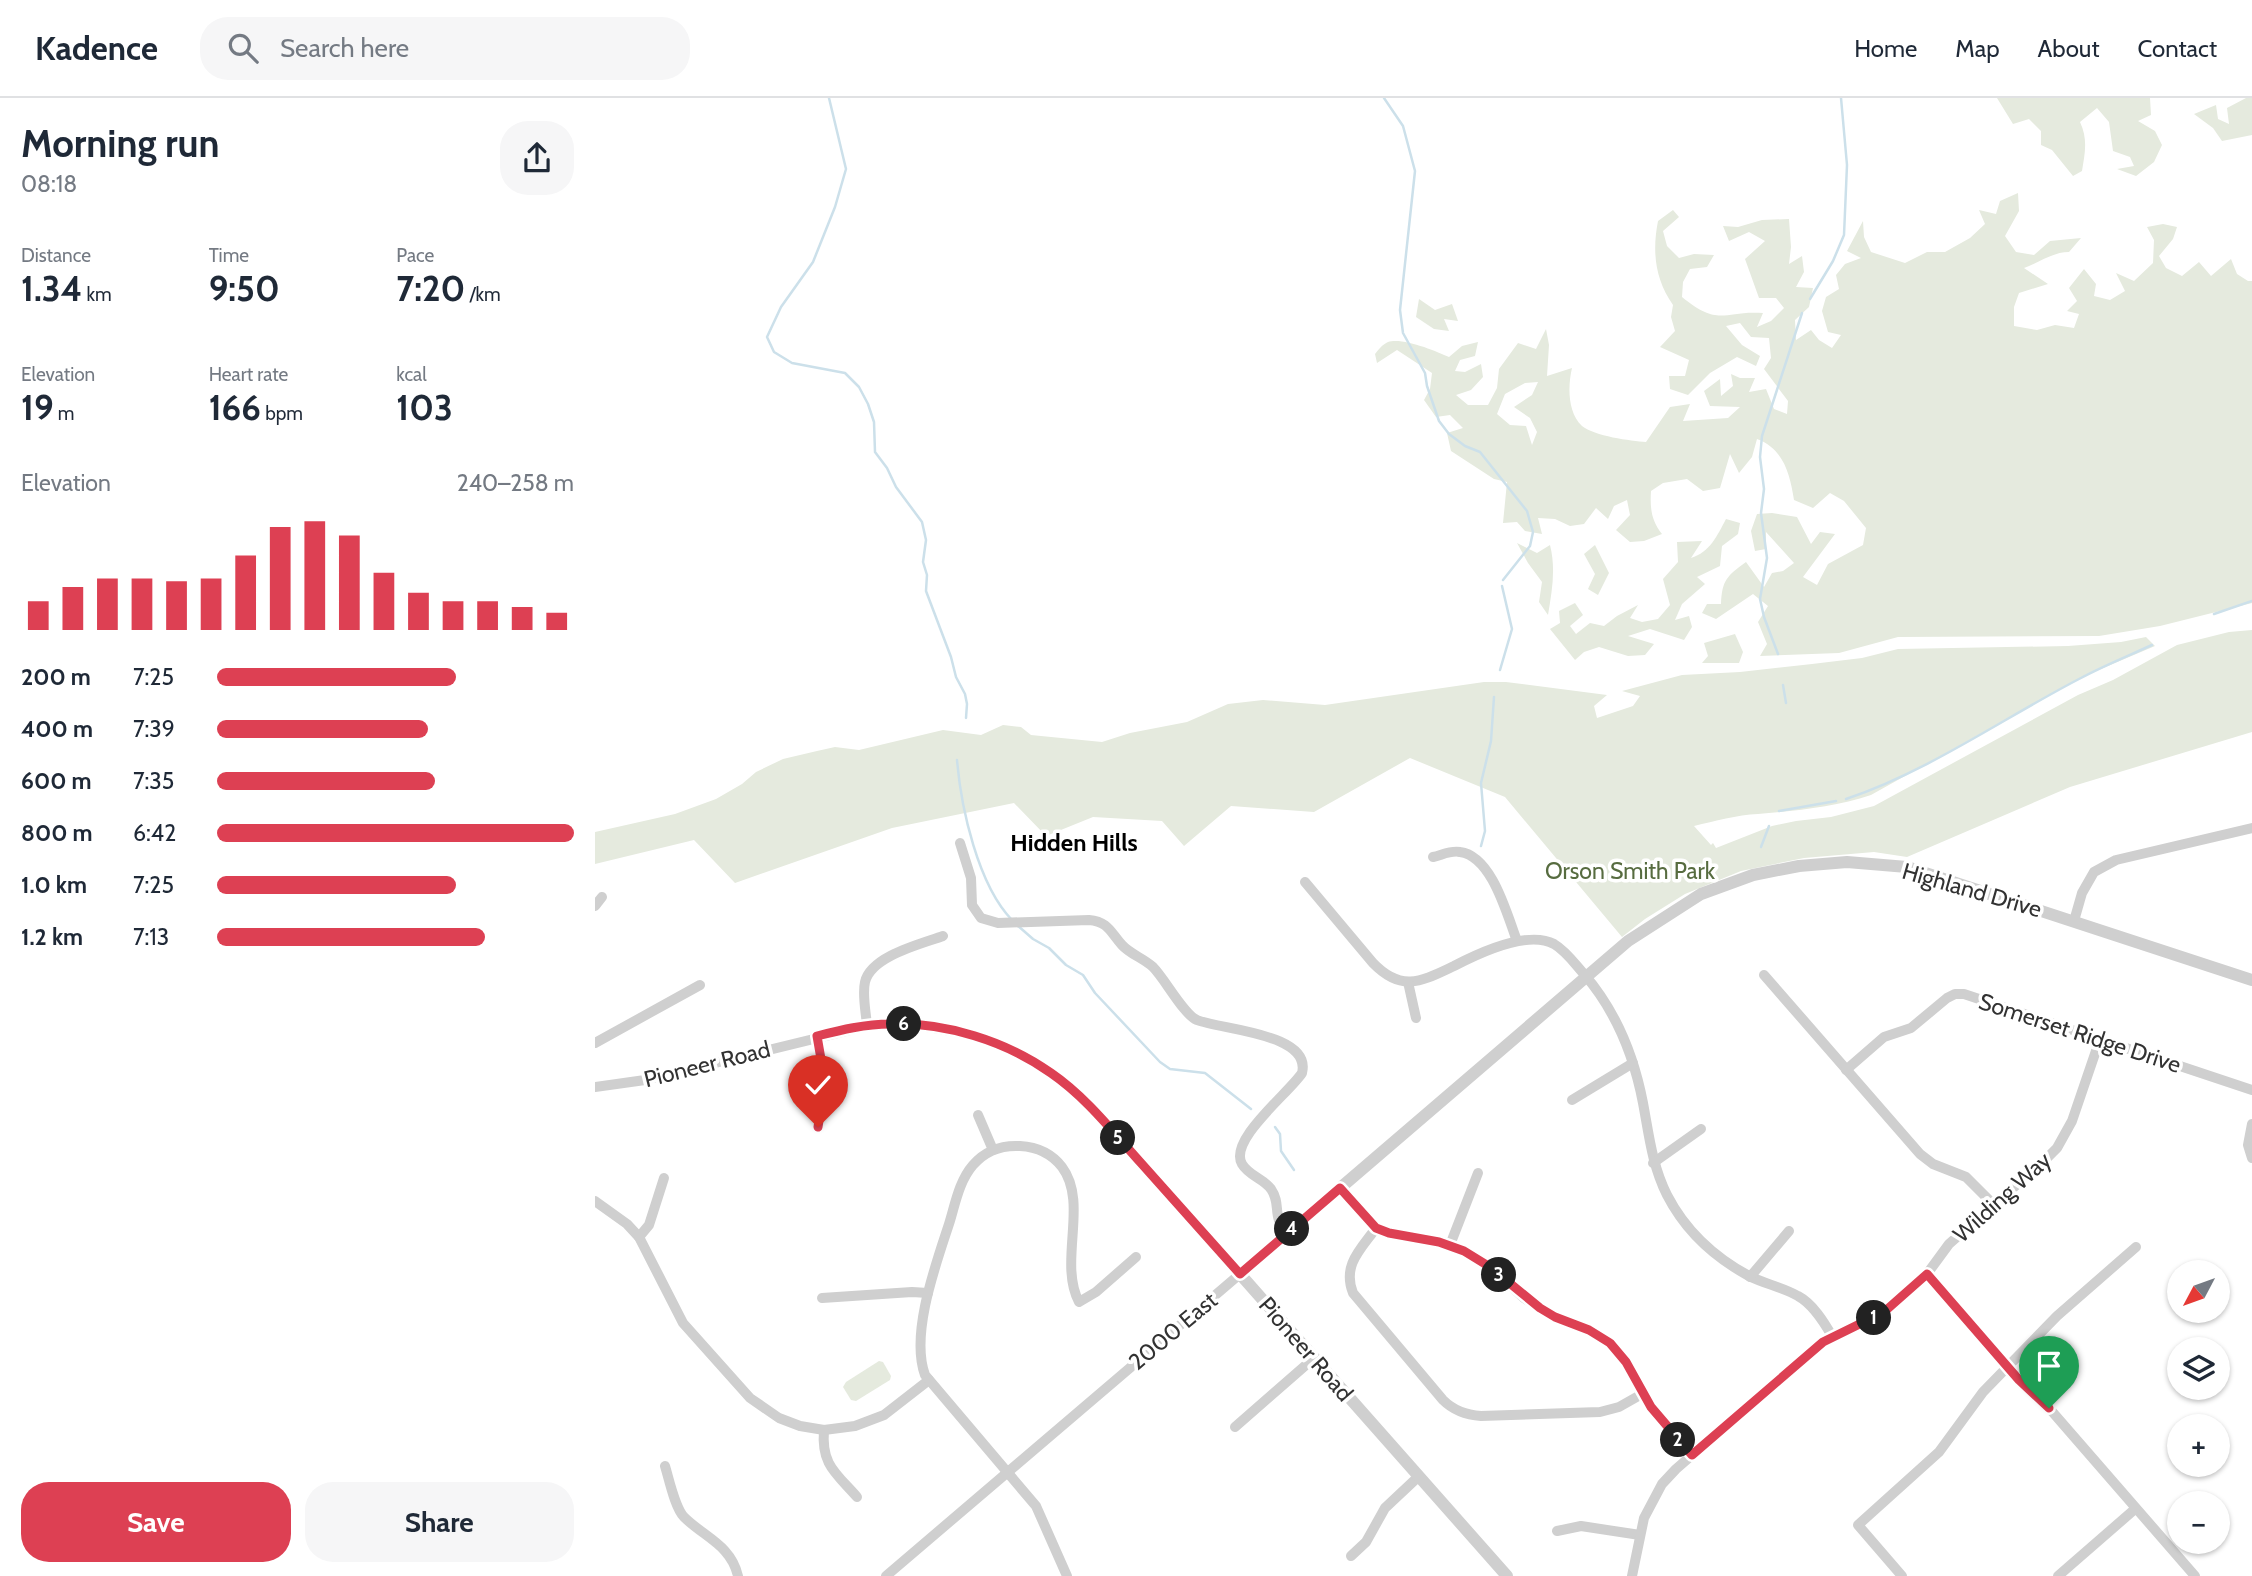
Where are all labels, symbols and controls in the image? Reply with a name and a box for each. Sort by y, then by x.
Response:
search box [200,17,690,80]
text: Kadence [35,28,158,68]
icon: search [224,29,262,67]
text: Search here [280,32,409,64]
text: Home [1854,34,1917,63]
text: Map [1955,34,2000,63]
text: About [2038,34,2100,63]
text: Contact [2138,34,2217,63]
text: Morning run [21,120,220,167]
button: share [500,121,574,195]
text: 08:18 [21,170,77,198]
text: Distance [21,244,91,267]
text: Time [209,244,249,267]
text: Pace [396,244,434,267]
text: 1.34 [21,267,82,310]
text: 9:50 [209,267,280,310]
text: 7:20 [396,267,465,310]
text: km [82,283,112,306]
text: /km [465,283,501,306]
text: Elevation [21,363,95,386]
text: Heart rate [209,363,288,386]
text: kcal [396,363,427,386]
text: 19 [21,386,54,429]
text: 166 [209,386,261,429]
text: 103 [396,386,453,429]
text: m [54,402,75,425]
text: bpm [261,402,303,425]
text: Elevation [21,469,111,497]
text: 240–258 m [457,469,574,497]
text: 200 m [21,663,91,691]
text: 7:25 [133,663,174,691]
text: 400 m [21,715,93,743]
text: 7:39 [133,715,175,743]
text: 600 m [21,767,92,795]
text: 7:35 [133,767,174,795]
text: 800 m [21,819,93,847]
text: 6:42 [133,819,176,847]
district label: Hidden Hills [1010,828,1138,857]
park label: Orson Smith Park [1545,857,1716,885]
street label: Highland Drive [1899,857,2045,923]
text: 1.0 km [21,871,87,899]
text: 7:25 [133,871,174,899]
text: 1.2 km [21,923,83,951]
text: 7:13 [133,923,169,951]
street label: Somerset Ridge Drive [1975,987,2185,1079]
pin: 6 [887,1006,921,1042]
text: 6 [898,1012,909,1035]
street label: Pioneer Road [641,1035,773,1093]
pin [788,1055,848,1127]
icon: check [799,1066,837,1104]
pin: 5 [1100,1121,1135,1156]
text: 5 [1112,1126,1123,1149]
street label: Wilding Way [1947,1146,2057,1248]
pin: 4 [1275,1212,1309,1246]
text: 4 [1286,1217,1297,1240]
pin: 3 [1481,1258,1517,1292]
north arrow [2167,1260,2229,1323]
map controls [2167,1260,2230,1554]
text: 3 [1493,1263,1504,1286]
street label: 2000 East [1123,1286,1223,1376]
street label: Pioneer Road [1253,1291,1359,1407]
pin: 1 [1857,1300,1891,1336]
text: 1 [1870,1306,1877,1329]
pin [2019,1336,2079,1408]
button: layers [2167,1337,2230,1400]
icon: arrive [2030,1347,2068,1385]
button: + [2167,1414,2230,1477]
pin: 2 [1661,1422,1695,1458]
text: 2 [1672,1428,1683,1451]
button: Save [21,1482,291,1562]
button: Share [305,1482,574,1562]
button: − [2167,1491,2230,1554]

